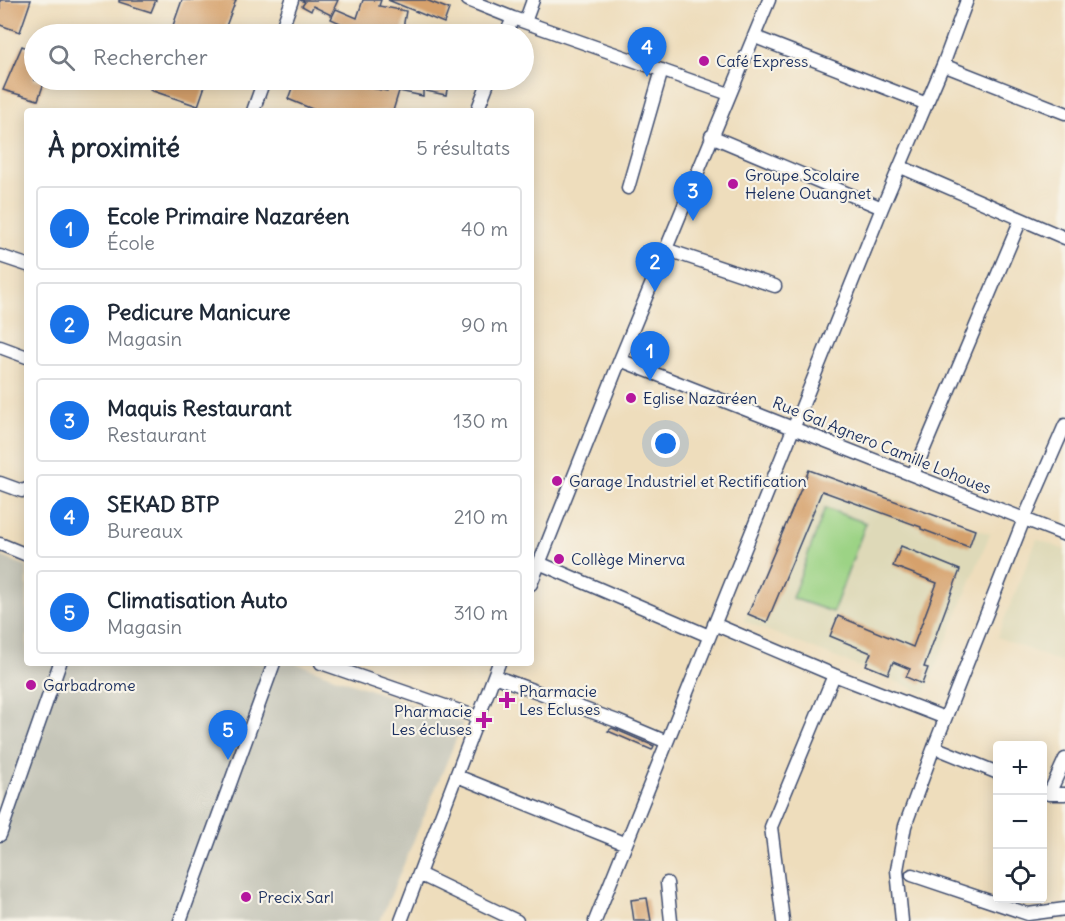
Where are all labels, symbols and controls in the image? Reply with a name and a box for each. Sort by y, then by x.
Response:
search box [24,24,534,90]
pin: 4 [628,28,666,77]
icon: search [45,41,78,74]
text: Rechercher [93,43,208,71]
place label: Café Express [716,51,808,71]
marker: Café Express [697,54,711,68]
text: À proximité [48,131,180,164]
text: 5 résultats [416,135,510,160]
place label: Groupe Scolaire Helene Ouangnet [745,165,872,203]
pin: 3 [674,172,712,221]
marker: Groupe Scolaire Helene Ouangnet [726,177,740,191]
text: Ecole Primaire Nazaréen [107,202,350,230]
text: 1 [66,216,73,241]
text: 40 m [461,216,508,241]
text: École [107,230,155,255]
pin: 2 [636,242,674,292]
text: Pedicure Manicure [107,298,291,326]
text: 2 [64,312,75,337]
text: 90 m [461,312,508,337]
text: Magasin [107,326,182,351]
pin: 1 [630,332,670,381]
place label: Eglise Nazaréen [643,388,757,408]
marker: Eglise Nazaréen [624,391,638,405]
street label: Rue Gal Agnero Camille Lohoues [770,392,994,498]
text: Maquis Restaurant [107,394,292,422]
text: 3 [64,408,75,433]
text: 130 m [453,408,508,433]
text: Restaurant [107,422,206,447]
your location [651,429,680,458]
place label: Garage Industriel et Rectification [569,471,807,491]
marker: Garage Industriel et Rectification [550,474,564,488]
text: SEKAD BTP [107,490,219,518]
text: 4 [64,504,75,529]
text: 210 m [454,504,508,529]
text: Bureaux [107,518,183,543]
place label: Collège Minerva [571,549,685,569]
marker: Collège Minerva [552,552,566,566]
text: Climatisation Auto [107,586,288,614]
text: 5 [64,600,75,625]
text: 310 m [453,600,508,625]
text: Magasin [107,614,182,639]
place label: Garbadrome [43,675,136,695]
marker: Garbadrome [24,678,38,692]
place label: Pharmacie Les Ecluses [519,681,600,719]
marker: Pharmacie Les Ecluses [500,693,514,707]
place label: Pharmacie Les écluses [391,701,472,739]
pin: 5 [208,710,248,760]
marker: Pharmacie Les écluses [477,713,491,727]
map controls [993,741,1047,903]
button: + [993,741,1047,795]
button: − [993,795,1047,849]
button: locate [993,849,1047,903]
place label: Precix Sarl [258,887,334,907]
marker: Precix Sarl [239,890,253,904]

